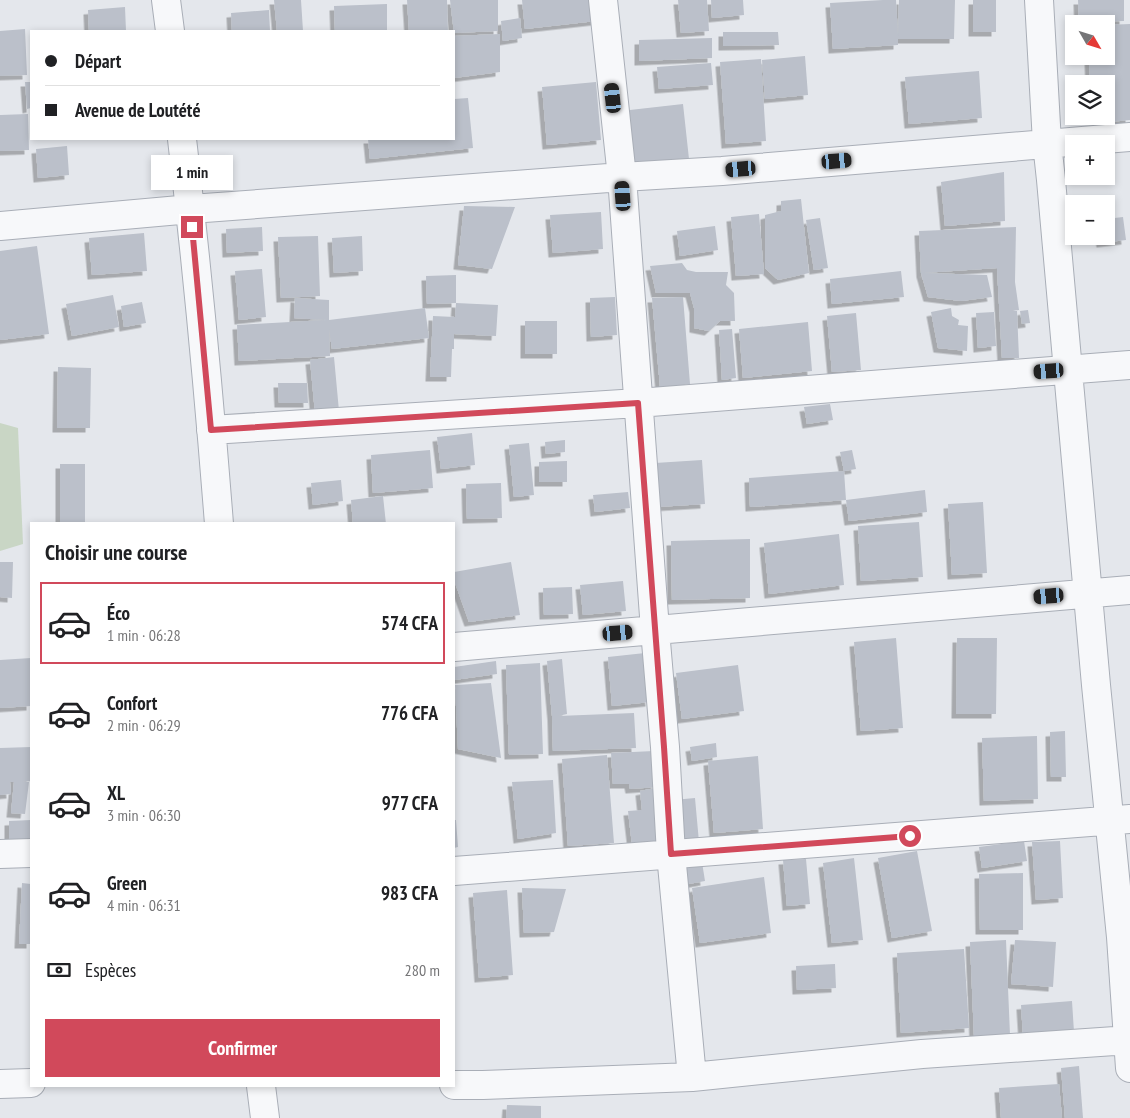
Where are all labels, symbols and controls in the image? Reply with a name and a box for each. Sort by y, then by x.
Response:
north arrow [1065,15,1115,65]
map controls [1065,15,1115,245]
text: Départ [75,49,121,73]
button: layers [1065,75,1115,125]
car [603,82,622,114]
text: Avenue de Loutété [75,98,201,122]
button: + [1065,135,1115,185]
car [821,152,852,170]
callout: 1 min [151,154,233,190]
car [725,160,756,178]
text: 1 min [176,162,208,182]
car [614,181,631,211]
button: − [1065,195,1115,245]
route end [181,216,203,238]
car [1033,362,1064,380]
text: Choisir une course [45,538,187,566]
car [1033,587,1064,605]
icon: car [47,601,92,646]
text: Éco [107,601,130,625]
text: 574 CFA [381,611,438,635]
car [602,624,633,642]
text: 1 min · 06:28 [107,625,181,645]
icon: car [47,691,92,736]
text: Confort [107,691,157,715]
text: 776 CFA [381,701,438,725]
text: 2 min · 06:29 [107,715,181,735]
icon: car [47,781,92,826]
text: XL [107,781,125,805]
text: 977 CFA [382,791,438,815]
text: 3 min · 06:30 [107,805,181,825]
route start [899,825,921,847]
icon: car [47,871,92,916]
text: Green [107,871,147,895]
text: 983 CFA [381,881,438,905]
text: 4 min · 06:31 [107,895,181,915]
icon: cash [45,956,73,984]
text: Espèces [85,958,136,982]
text: 280 m [405,960,440,980]
button: Confirmer [45,1019,440,1077]

